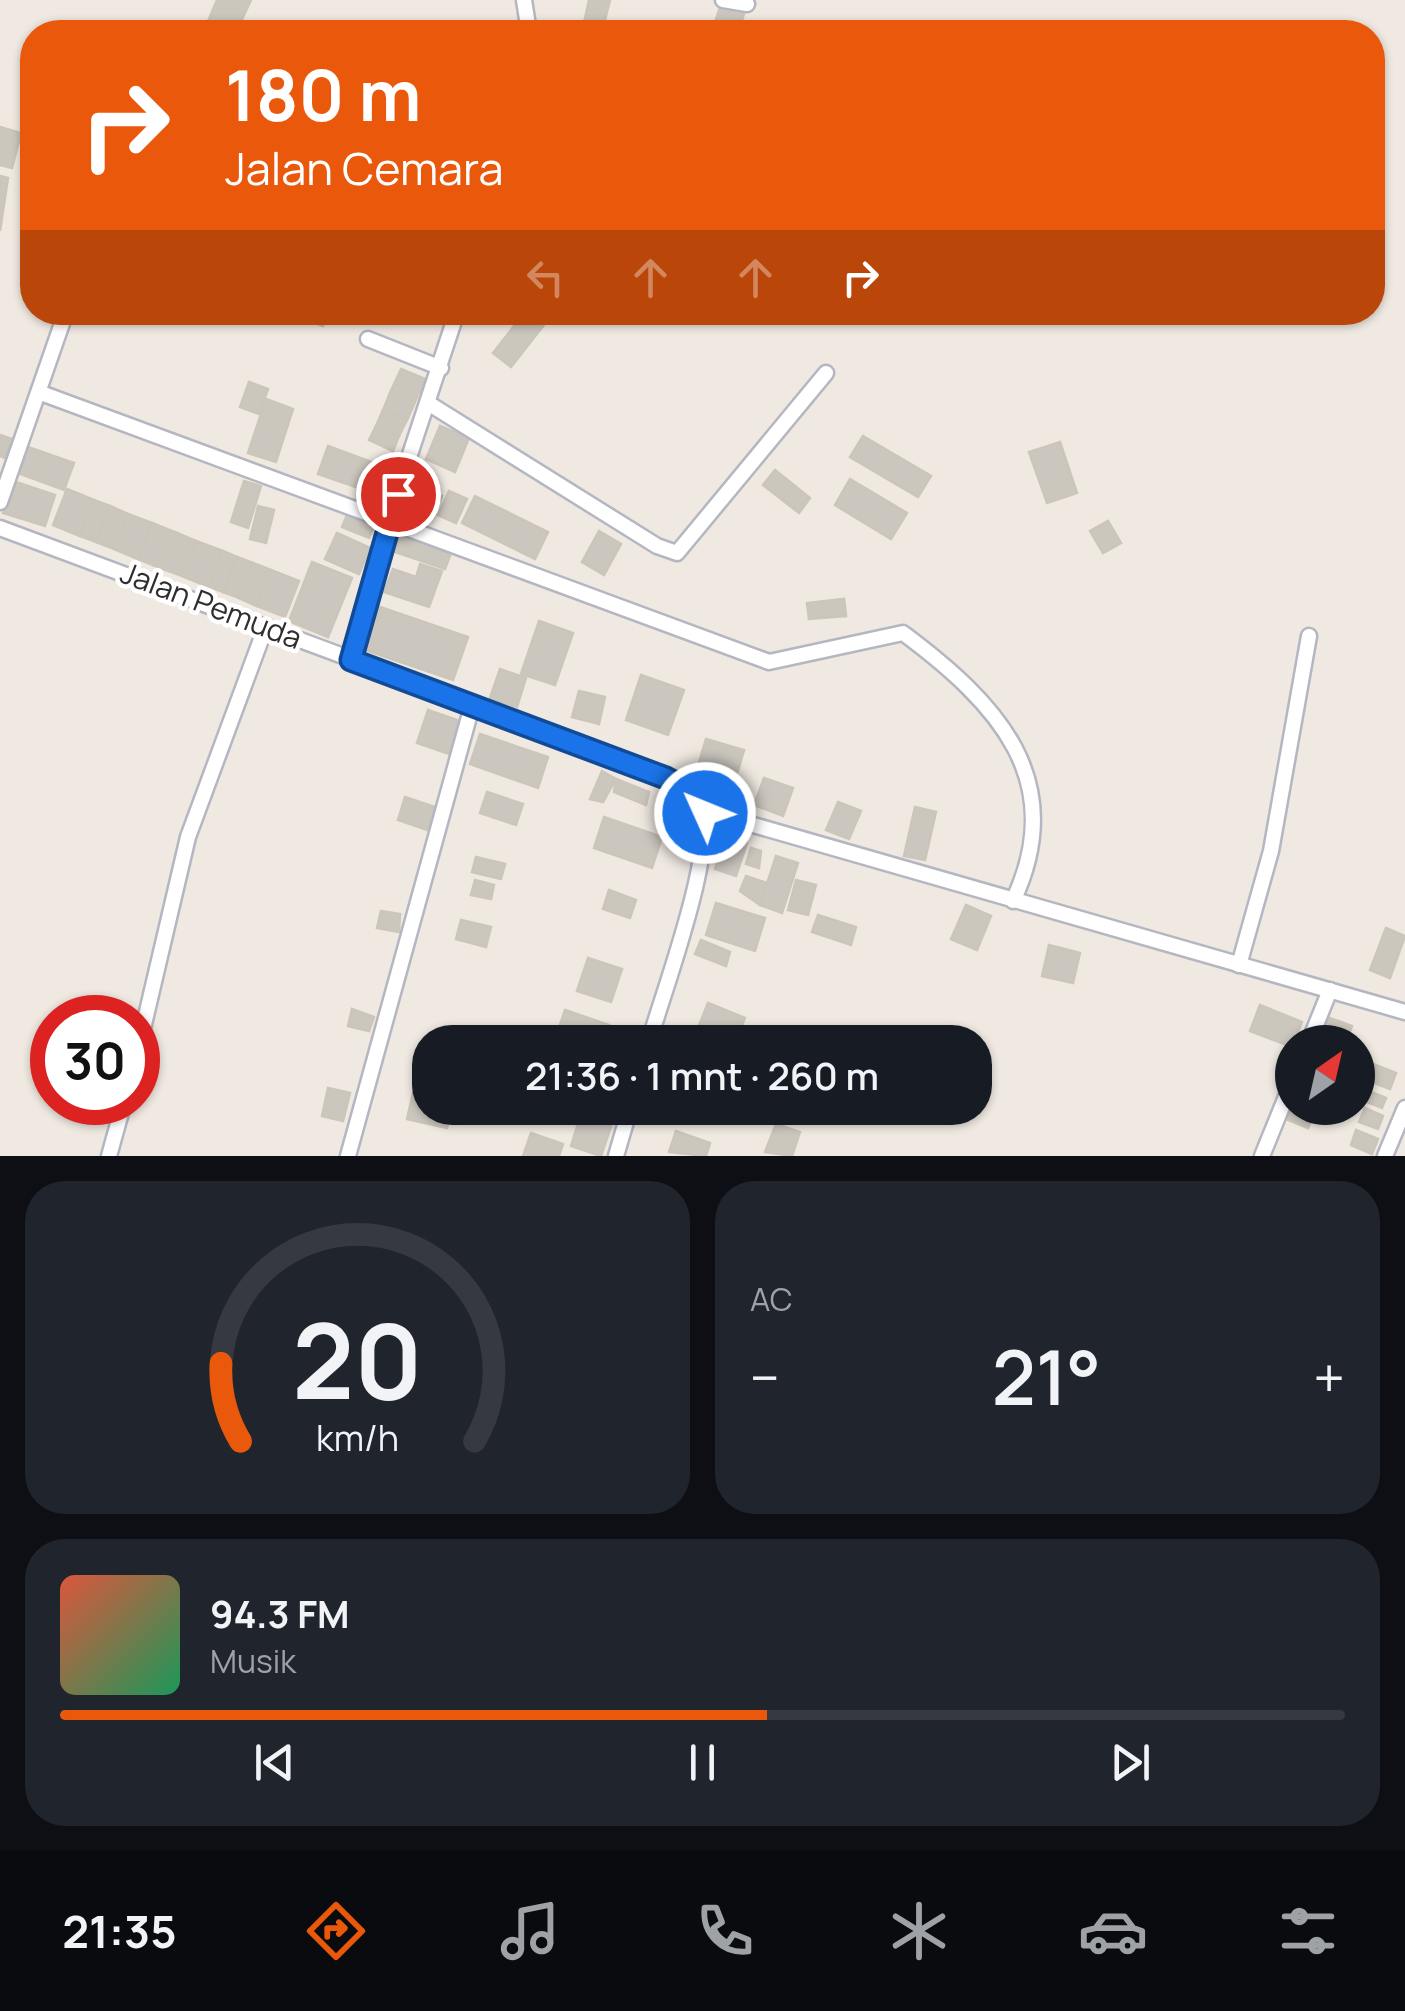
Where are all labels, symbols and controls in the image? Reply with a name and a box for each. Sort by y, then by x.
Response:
text: 180 m [225,46,422,142]
icon: right [60,60,190,190]
text: Jalan Cemara [225,137,503,199]
icon: left [518,250,573,305]
icon: ahead [623,250,678,305]
icon: ahead [728,250,783,305]
icon: right [833,250,888,305]
pin [356,452,441,537]
icon: arrive [371,467,426,522]
street label: Jalan Pemuda [115,551,308,658]
position arrow [653,761,757,865]
speed limit sign: 30 [30,995,160,1125]
north arrow [1275,1025,1375,1125]
map controls [1275,1025,1375,1125]
text: 21:36 · 1 mnt · 260 m [525,1049,879,1101]
text: AC [750,1277,793,1321]
text: 20 [292,1288,423,1430]
text: 21° [992,1325,1101,1428]
text: − [750,1339,780,1415]
text: + [1313,1339,1345,1415]
text: km/h [316,1413,399,1462]
text: 94.3 FM [210,1587,350,1639]
text: Musik [210,1639,296,1683]
icon: previous [247,1735,302,1790]
icon: pause [675,1735,730,1790]
icon: next [1103,1735,1158,1790]
icon: directions [301,1896,371,1966]
icon: music [495,1896,565,1966]
icon: phone [690,1896,760,1966]
icon: climate [884,1896,954,1966]
icon: car [1078,1896,1148,1966]
icon: filters [1273,1896,1343,1966]
text: 21:35 [62,1900,177,1962]

